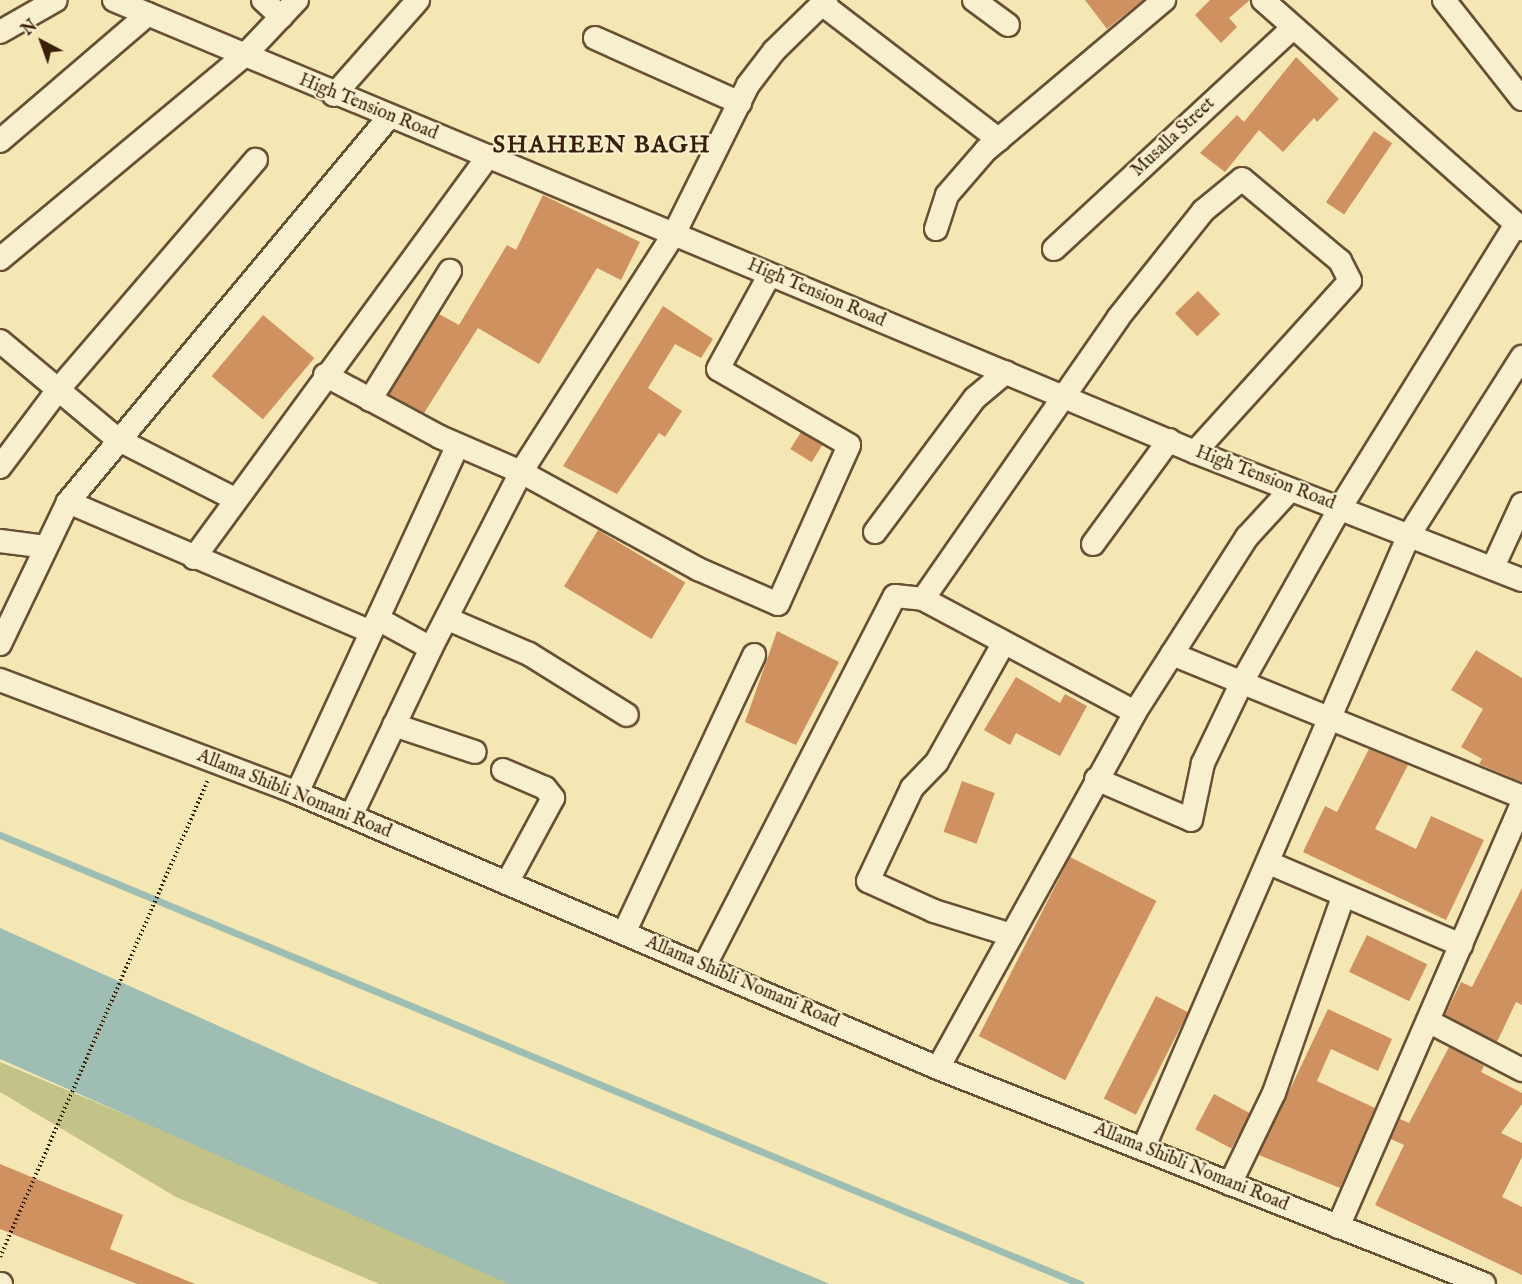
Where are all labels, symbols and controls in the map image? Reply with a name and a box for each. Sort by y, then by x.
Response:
north arrow [12,12,72,72]
text: N [18,16,42,41]
street label: High Tension Road [295,70,441,146]
street label: Musalla Street [1128,94,1220,182]
district label: SHAHEEN BAGH [493,132,711,160]
street label: High Tension Road [744,255,888,333]
street label: High Tension Road [1192,442,1338,516]
street label: Allama Shibli Nomani Road [194,746,394,844]
street label: Allama Shibli Nomani Road [642,932,842,1034]
street label: Allama Shibli Nomani Road [1091,1119,1291,1217]

